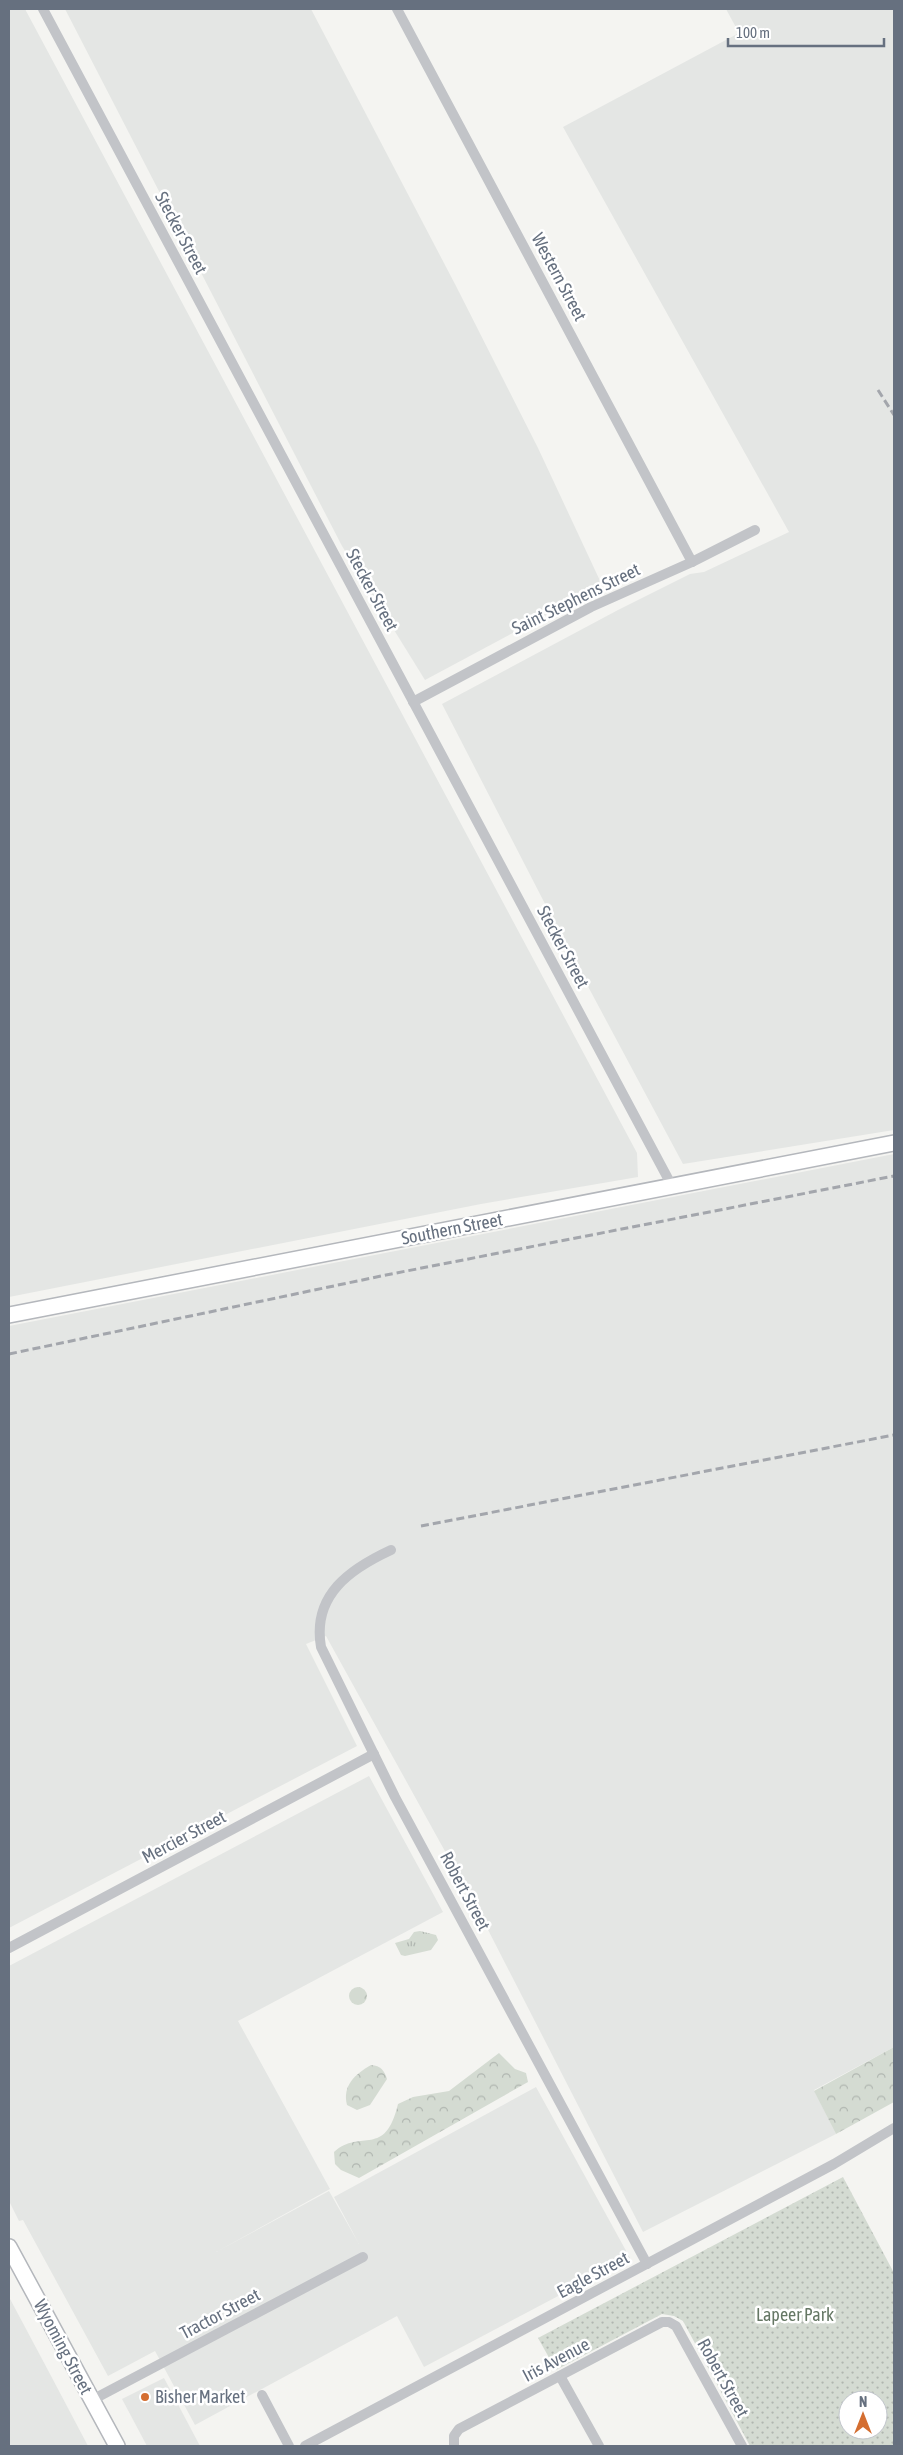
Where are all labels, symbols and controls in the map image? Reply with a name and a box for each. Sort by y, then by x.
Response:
scale bar [728,15,884,47]
text: 100 m [736,24,770,41]
street label: Stecker Street [151,188,212,278]
street label: Western Street [528,229,591,324]
street label: Stecker Street [342,545,403,635]
street label: Saint Stephens Street [508,558,643,639]
street label: Stecker Street [533,902,594,992]
street label: Southern Street [399,1208,504,1249]
street label: Mercier Street [138,1806,229,1867]
street label: Robert Street [436,1848,495,1934]
street label: Eagle Street [553,2247,632,2302]
street label: Tractor Street [176,2284,263,2343]
street label: Wyoming Street [30,2296,97,2398]
park label: Lapeer Park [756,2304,834,2325]
street label: Iris Avenue [519,2333,593,2386]
street label: Robert Street [693,2335,754,2421]
place label: Bisher Market [155,2386,245,2407]
north arrow [838,2390,888,2440]
marker: Bisher Market [139,2391,151,2403]
text: N [859,2394,867,2410]

